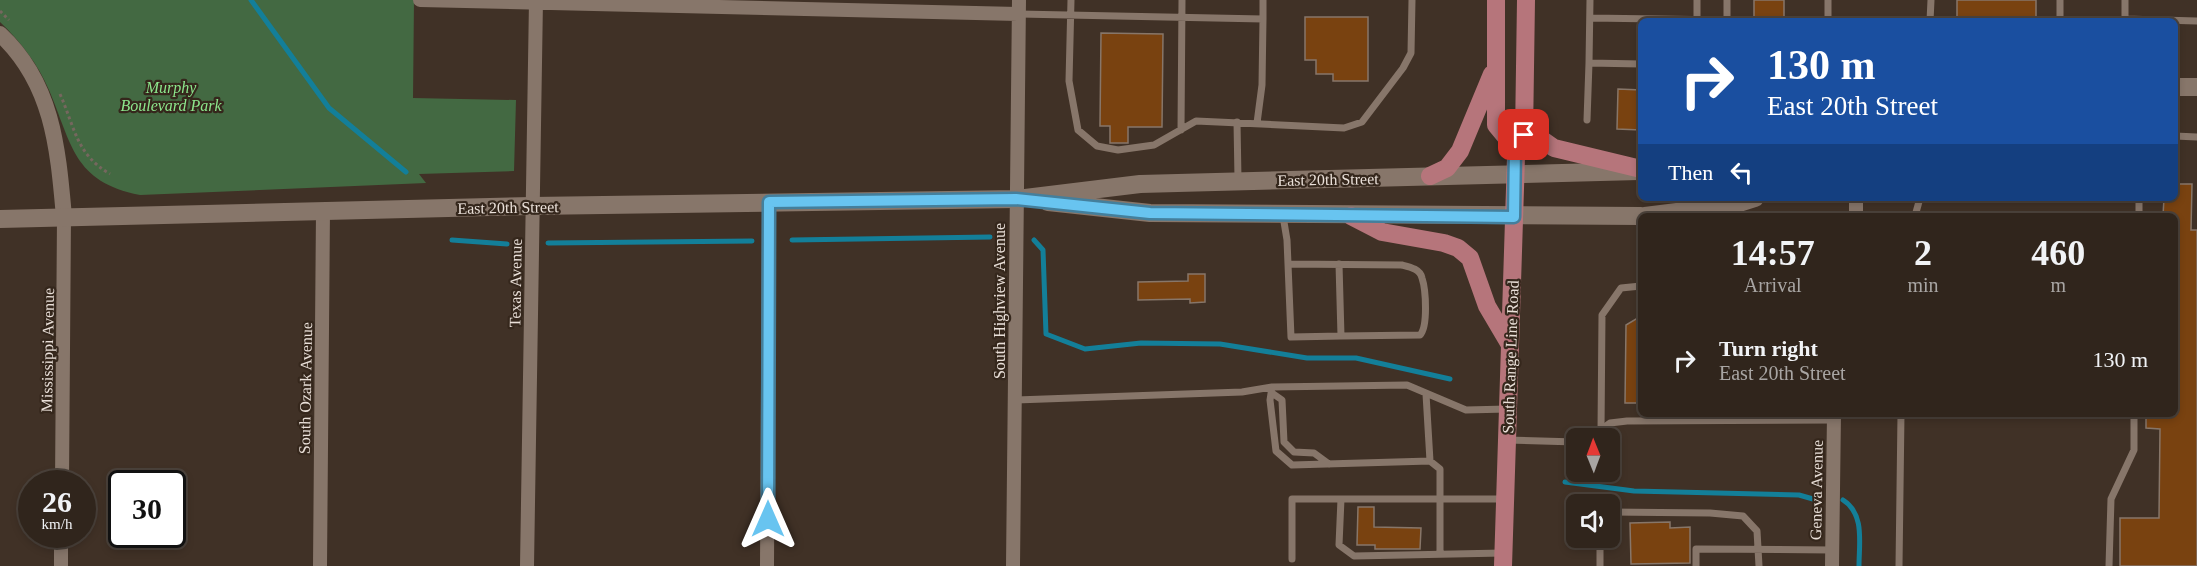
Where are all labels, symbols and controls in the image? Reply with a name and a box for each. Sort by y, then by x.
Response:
icon: right [1668,42,1746,120]
text: 130 m [1767,42,1876,88]
park label: Murphy Boulevard Park [120,79,222,114]
text: East 20th Street [1767,91,1938,121]
pin [1498,109,1549,160]
icon: arrive [1507,118,1540,151]
icon: left [1725,156,1758,189]
text: Then [1668,160,1713,185]
street label: East 20th Street [1277,170,1379,189]
street label: East 20th Street [457,198,559,217]
street label: South Highview Avenue [991,223,1009,379]
text: 14:57 [1731,233,1815,273]
text: 2 [1914,233,1932,273]
text: 460 [2031,233,2085,273]
street label: Texas Avenue [506,238,525,328]
text: Arrival [1744,274,1802,296]
text: min [1907,274,1939,296]
text: m [2051,274,2066,296]
street label: South Range Line Road [1499,280,1523,434]
street label: Mississippi Avenue [38,288,58,412]
street label: South Ozark Avenue [296,322,315,454]
text: Turn right [1719,336,1818,361]
icon: right [1668,344,1701,377]
text: 130 m [2092,347,2148,372]
text: East 20th Street [1719,362,1846,384]
north arrow [1566,428,1620,482]
map controls [1566,428,1620,548]
street label: Geneva Avenue [1807,440,1826,540]
speed limit sign: 30 [108,470,186,548]
text: 26 [42,485,72,518]
position arrow [736,487,800,551]
button: sound [1566,494,1620,548]
text: km/h [42,516,72,532]

